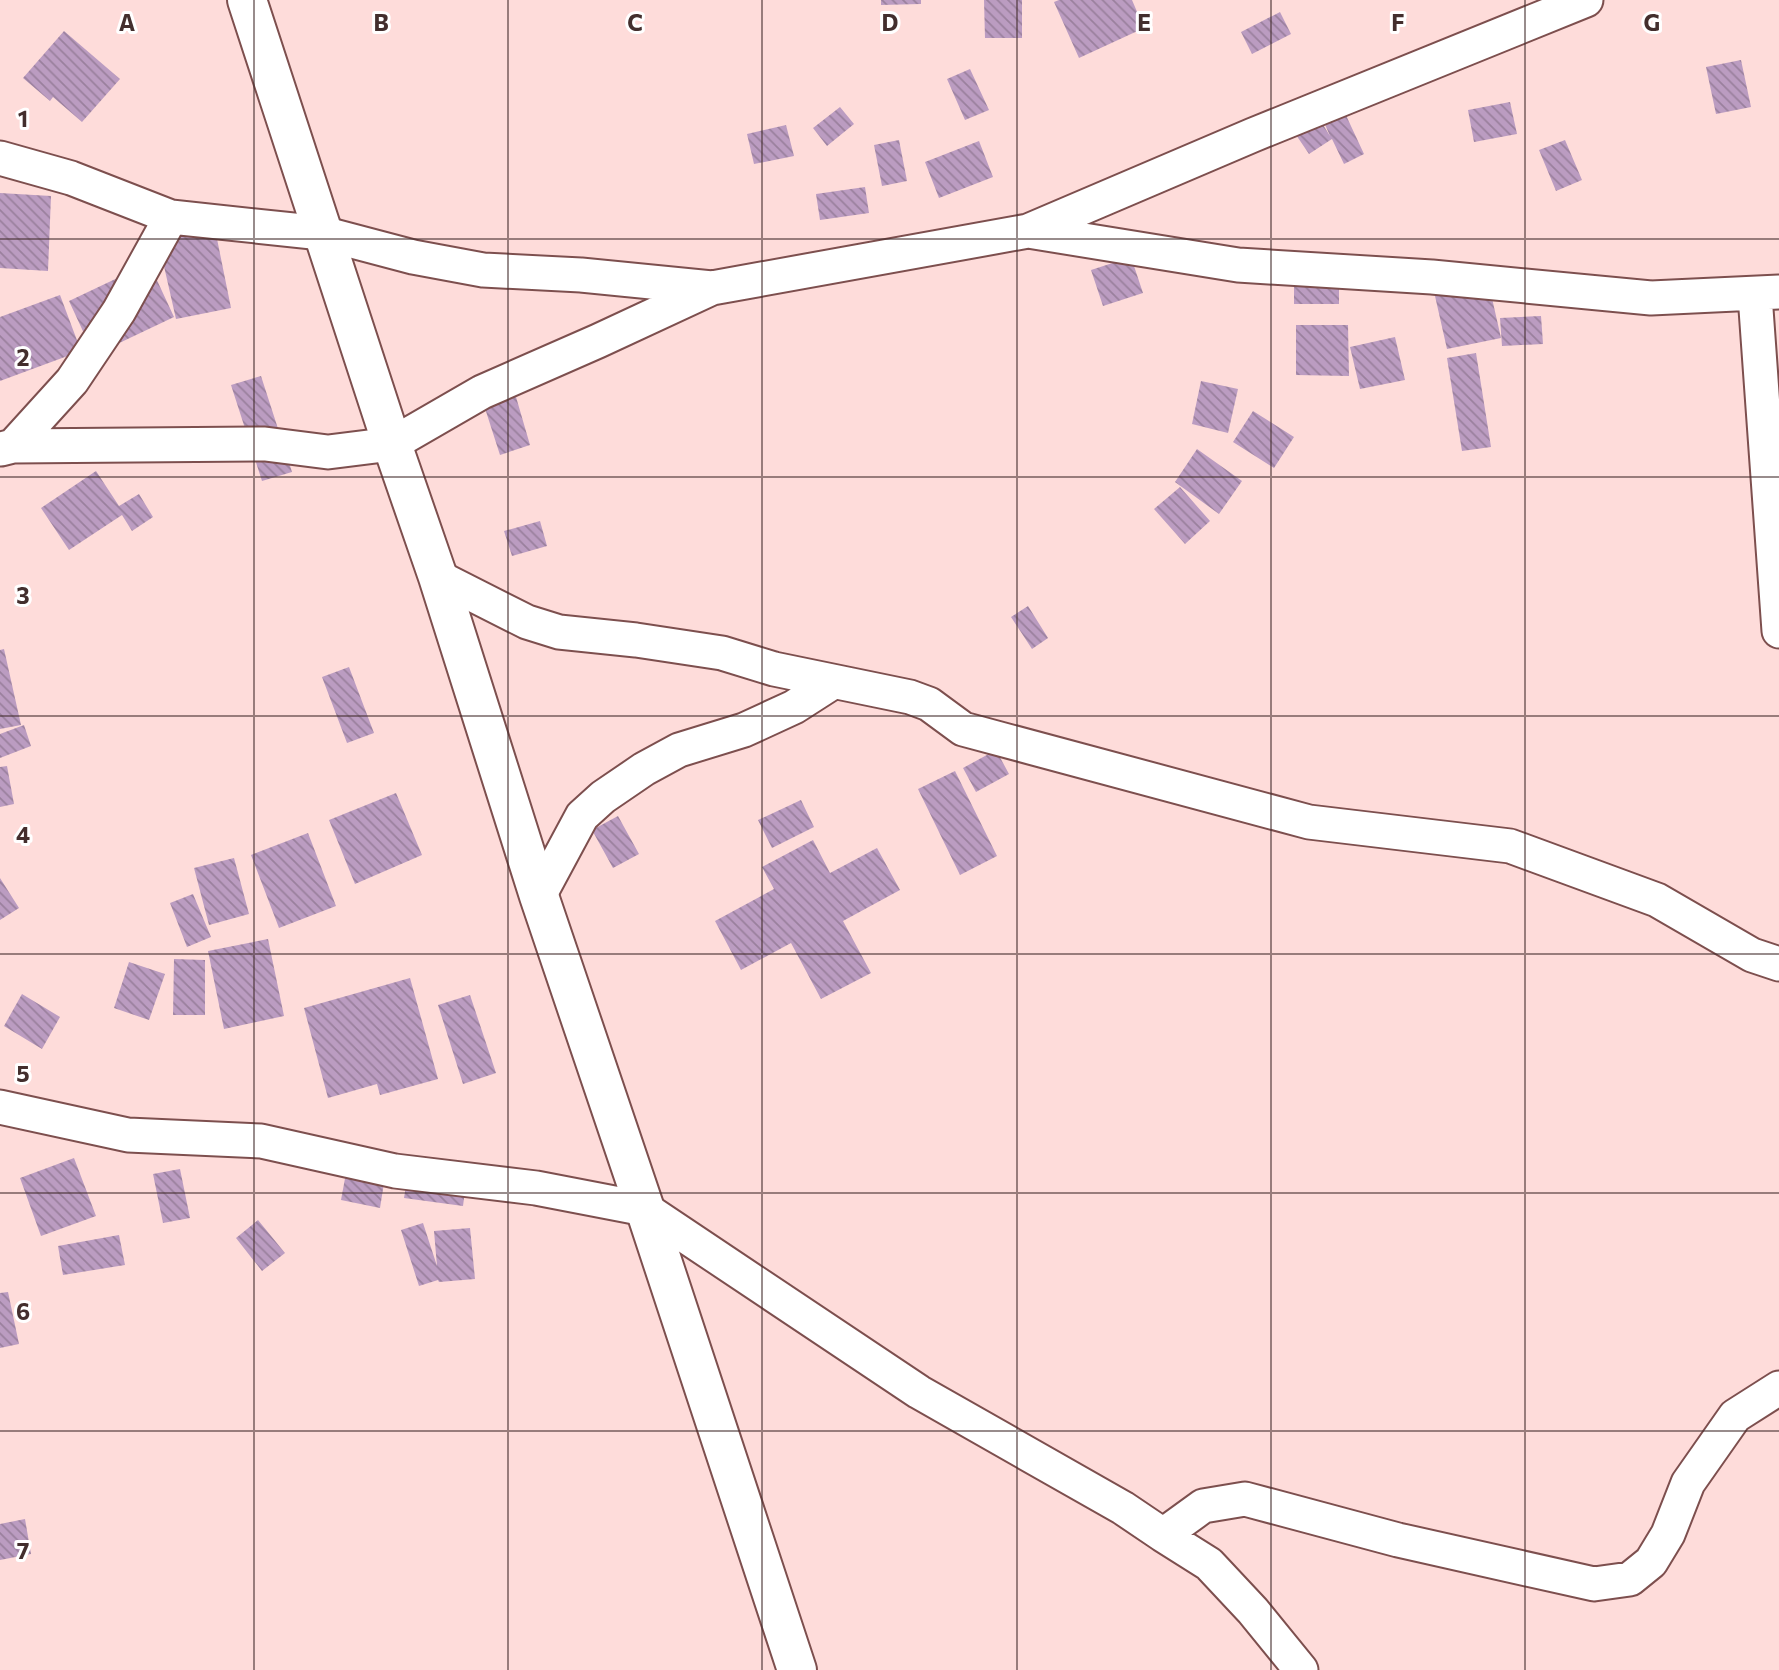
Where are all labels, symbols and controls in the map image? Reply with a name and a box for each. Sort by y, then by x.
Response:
text: A [119,8,136,36]
text: B [373,8,389,36]
text: C [627,8,643,36]
text: D [882,8,899,36]
text: E [1137,8,1151,36]
text: F [1391,8,1405,36]
text: G [1644,8,1660,36]
text: 1 [18,104,28,132]
text: 2 [16,343,30,371]
text: 3 [16,581,30,609]
text: 4 [16,820,30,848]
text: 5 [16,1059,30,1087]
text: 6 [16,1297,30,1325]
text: 7 [17,1536,29,1564]

